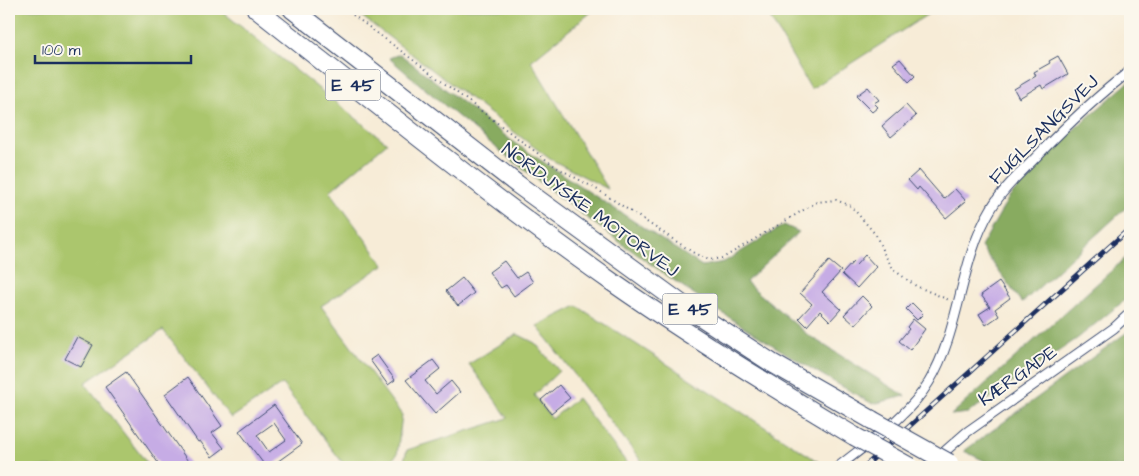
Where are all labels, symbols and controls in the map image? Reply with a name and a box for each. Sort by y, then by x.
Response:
scale bar [35,32,191,64]
text: 100 m [42,40,81,61]
street label: FUGLSANGSVEJ [983,69,1105,191]
road number: E 45 [326,70,380,100]
street label: NORDJYSKE MOTORVEJ [496,136,684,284]
road number: E 45 [662,294,718,324]
street label: KÆRGADE [973,339,1063,413]

